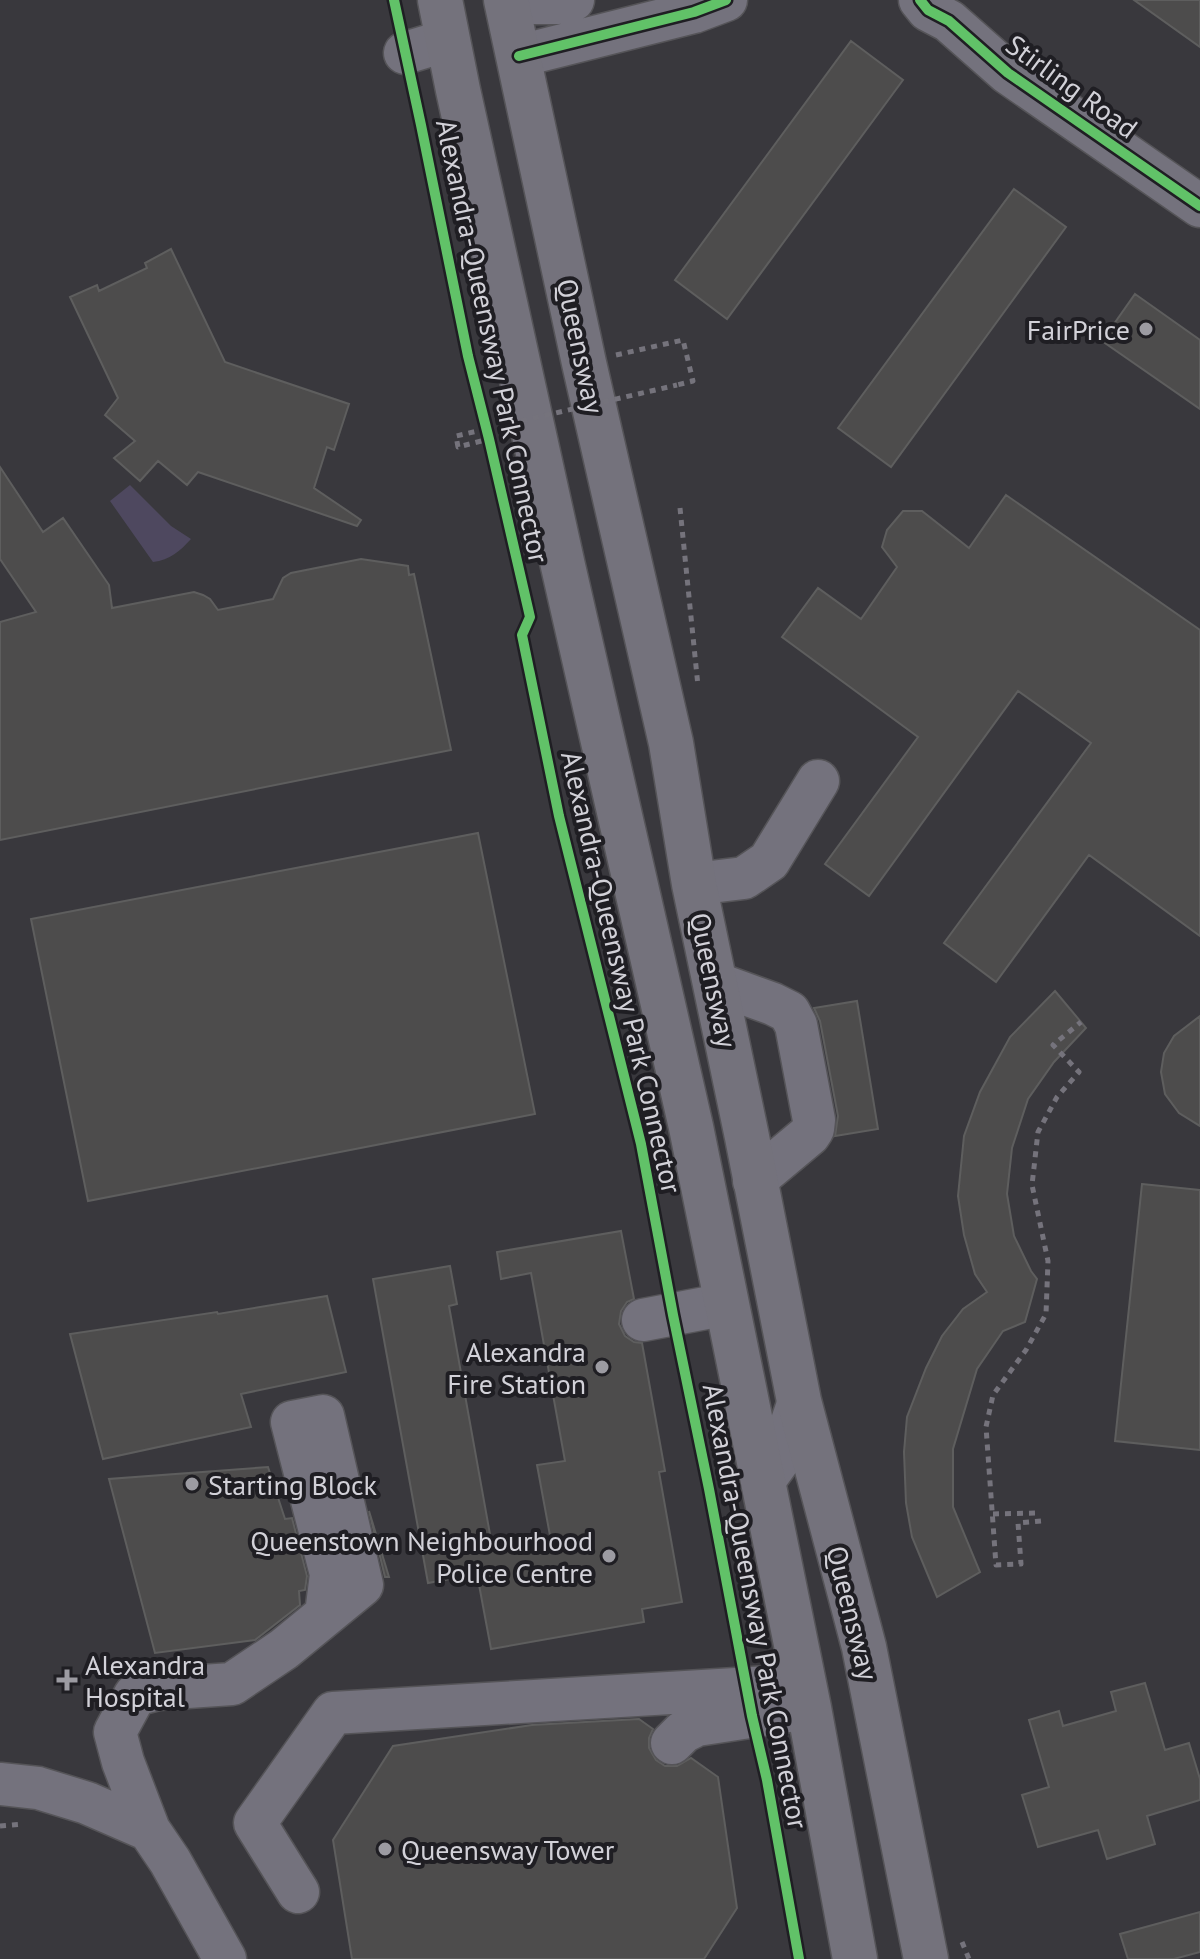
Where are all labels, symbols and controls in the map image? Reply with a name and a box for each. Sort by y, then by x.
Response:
street label: Stirling Road [999,26,1145,146]
street label: Alexandra-Queensway Park Connector [428,116,558,567]
street label: Queensway [549,275,613,417]
place label: FairPrice [1027,311,1130,348]
marker: FairPrice [1137,320,1155,338]
street label: Alexandra-Queensway Park Connector [553,747,691,1197]
street label: Queensway [682,909,746,1051]
place label: Alexandra Fire Station [447,1333,586,1402]
marker: Alexandra Fire Station [593,1358,611,1376]
street label: Alexandra-Queensway Park Connector [695,1380,817,1832]
place label: Starting Block [208,1466,378,1503]
marker: Starting Block [183,1475,201,1493]
place label: Queenstown Neighbourhood Police Centre [250,1522,593,1591]
street label: Queensway [818,1542,888,1684]
marker: Queenstown Neighbourhood Police Centre [600,1547,618,1565]
place label: Alexandra Hospital [85,1646,205,1715]
marker: Alexandra Hospital [56,1669,78,1691]
place label: Queensway Tower [401,1831,615,1868]
marker: Queensway Tower [376,1840,394,1858]

